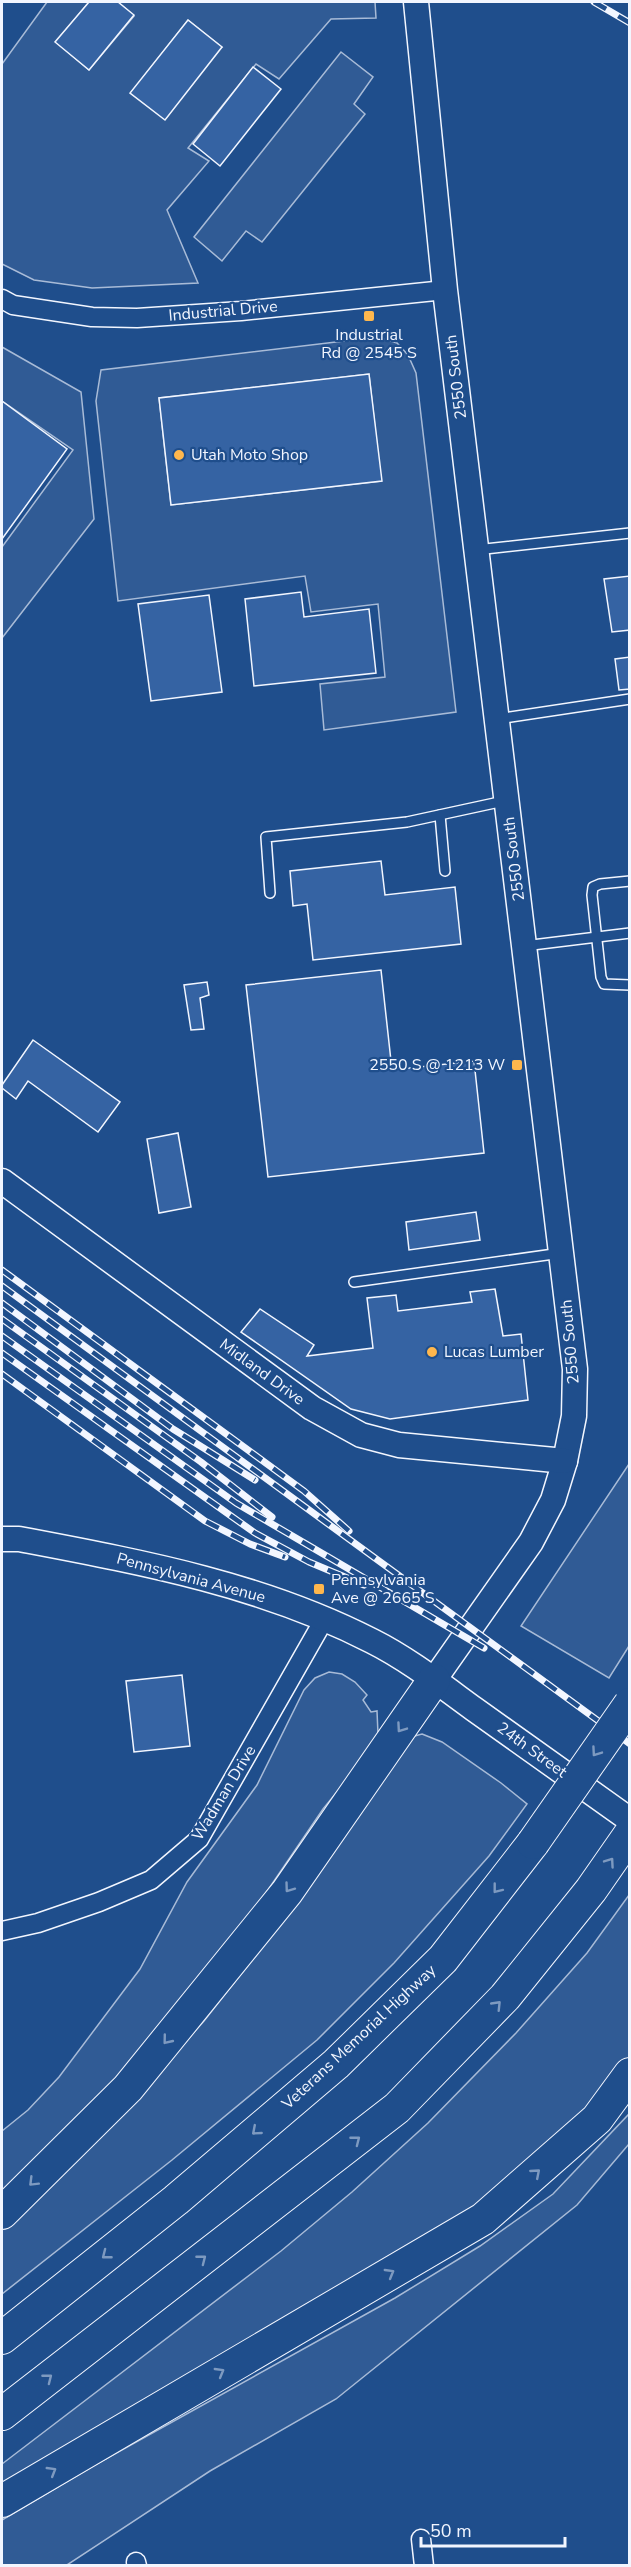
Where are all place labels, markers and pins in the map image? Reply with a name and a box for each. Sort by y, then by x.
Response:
marker: Industrial Rd @ 2545 S [362,309,376,323]
place label: Industrial Rd @ 2545 S [321,324,417,364]
place label: Utah Moto Shop [191,444,308,466]
marker: Utah Moto Shop [172,448,186,462]
place label: 2550 S @ 1213 W [369,1054,505,1076]
marker: 2550 S @ 1213 W [510,1058,524,1072]
place label: Lucas Lumber [444,1341,544,1363]
marker: Lucas Lumber [425,1345,439,1359]
place label: Pennsylvania Ave @ 2665 S [331,1569,435,1609]
marker: Pennsylvania Ave @ 2665 S [312,1582,326,1596]

